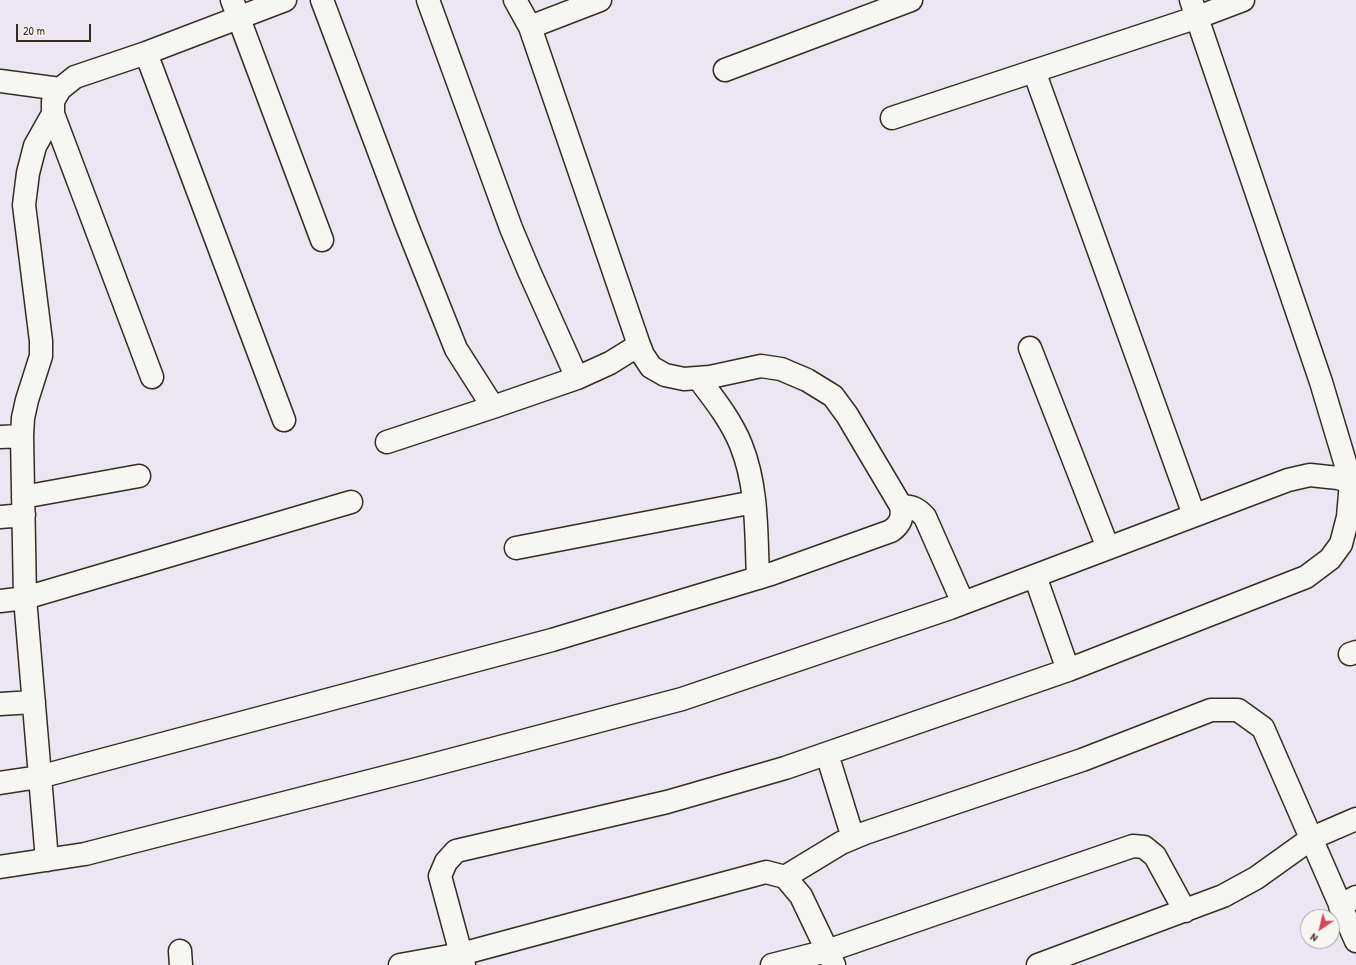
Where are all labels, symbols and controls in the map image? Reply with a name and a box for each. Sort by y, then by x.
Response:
scale bar [18,16,93,42]
text: 20 m [23,22,45,39]
north arrow [1300,909,1340,949]
text: N [1307,931,1320,945]

